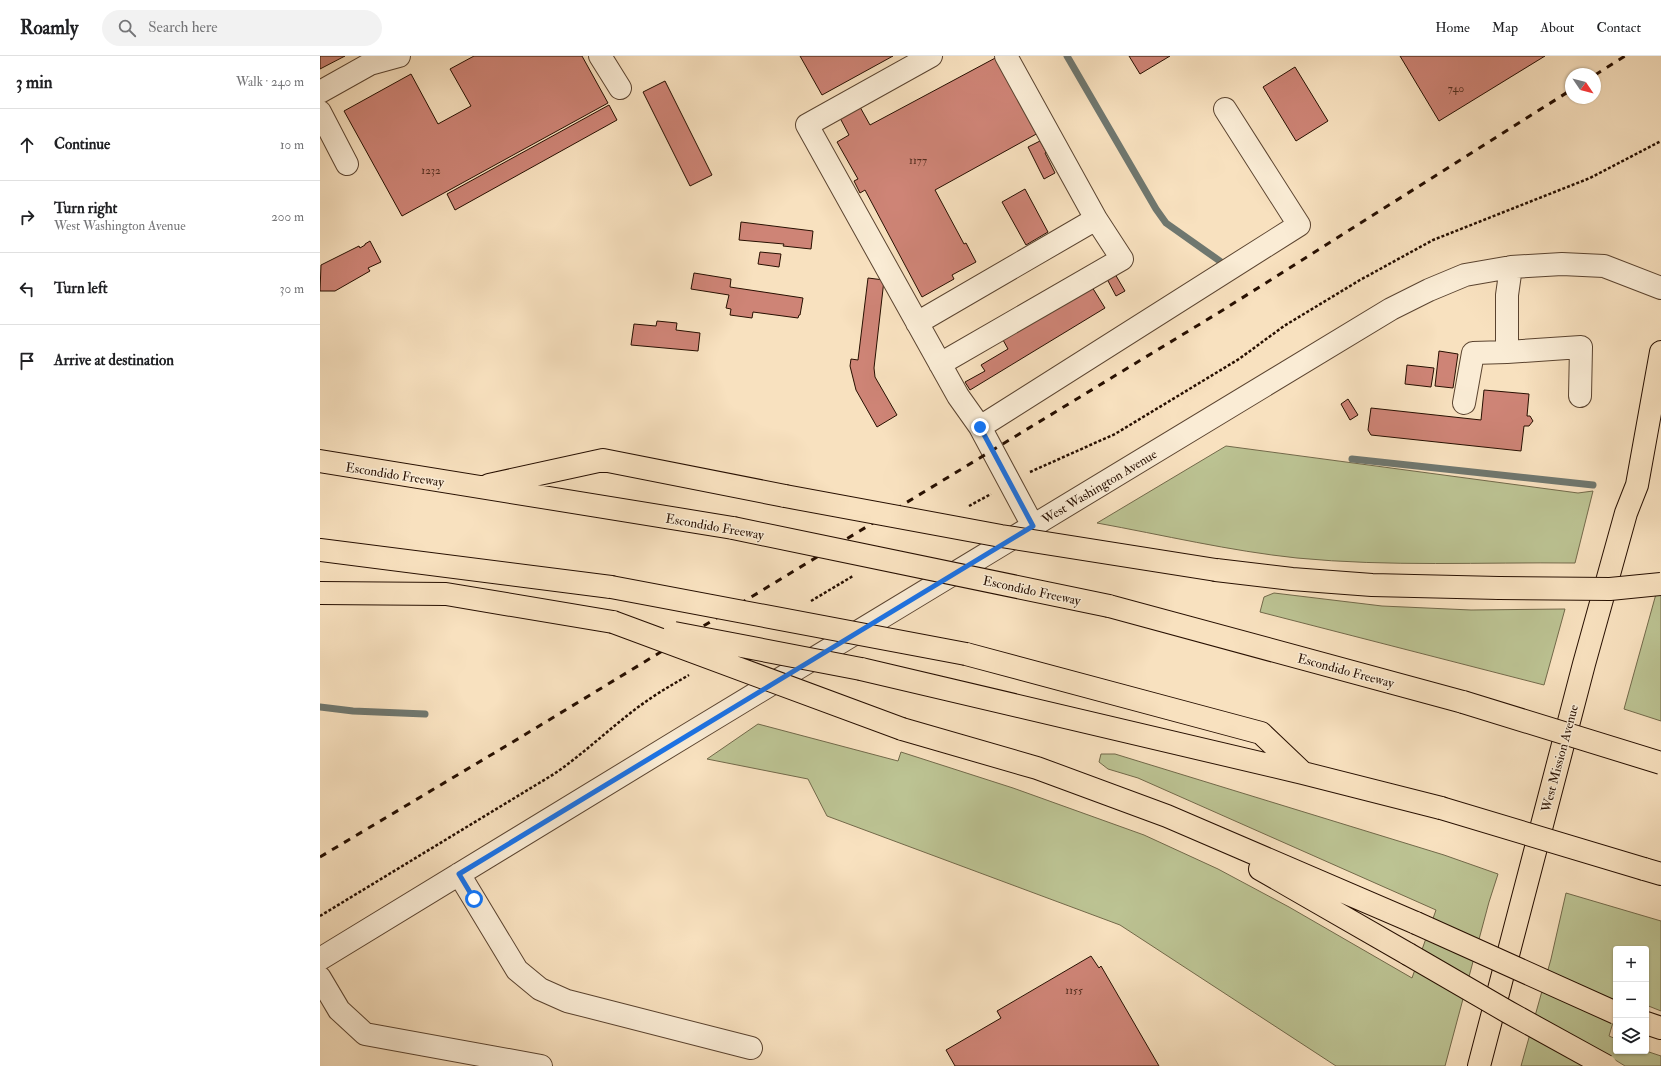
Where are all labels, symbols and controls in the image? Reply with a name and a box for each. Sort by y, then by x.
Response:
search box [102,10,382,46]
text: Roamly [20,16,78,40]
icon: search [116,17,138,39]
text: Search here [148,18,218,37]
text: Home [1435,19,1470,36]
text: Map [1492,19,1518,36]
text: About [1540,19,1574,36]
text: Contact [1596,19,1641,36]
north arrow [1565,68,1601,104]
text: 3 min [16,72,53,93]
text: Walk · 240 m [236,74,304,90]
house number: 740 [1448,82,1465,95]
icon: ahead [16,134,38,156]
text: Continue [54,135,110,154]
text: 10 m [280,137,304,153]
house number: 1177 [909,154,927,167]
house number: 1232 [421,164,441,177]
text: Turn right [54,199,117,218]
icon: right [16,206,38,228]
text: 200 m [271,209,304,225]
text: West Washington Avenue [54,218,186,234]
icon: left [16,278,38,300]
text: Turn left [54,279,108,298]
text: 30 m [280,281,304,297]
icon: arrive [16,350,38,372]
text: Arrive at destination [54,351,174,370]
route end [971,418,989,436]
street label: West Washington Avenue [1038,446,1161,528]
street label: Escondido Freeway [344,459,446,492]
street label: Escondido Freeway [664,510,766,545]
street label: Escondido Freeway [981,573,1082,610]
street label: Escondido Freeway [1295,650,1396,693]
street label: West Mission Avenue [1538,702,1582,815]
route start [465,890,483,908]
map controls [1613,946,1649,1054]
button: + [1613,946,1649,982]
button: − [1613,982,1649,1018]
house number: 1155 [1065,984,1083,997]
button: layers [1613,1018,1649,1054]

